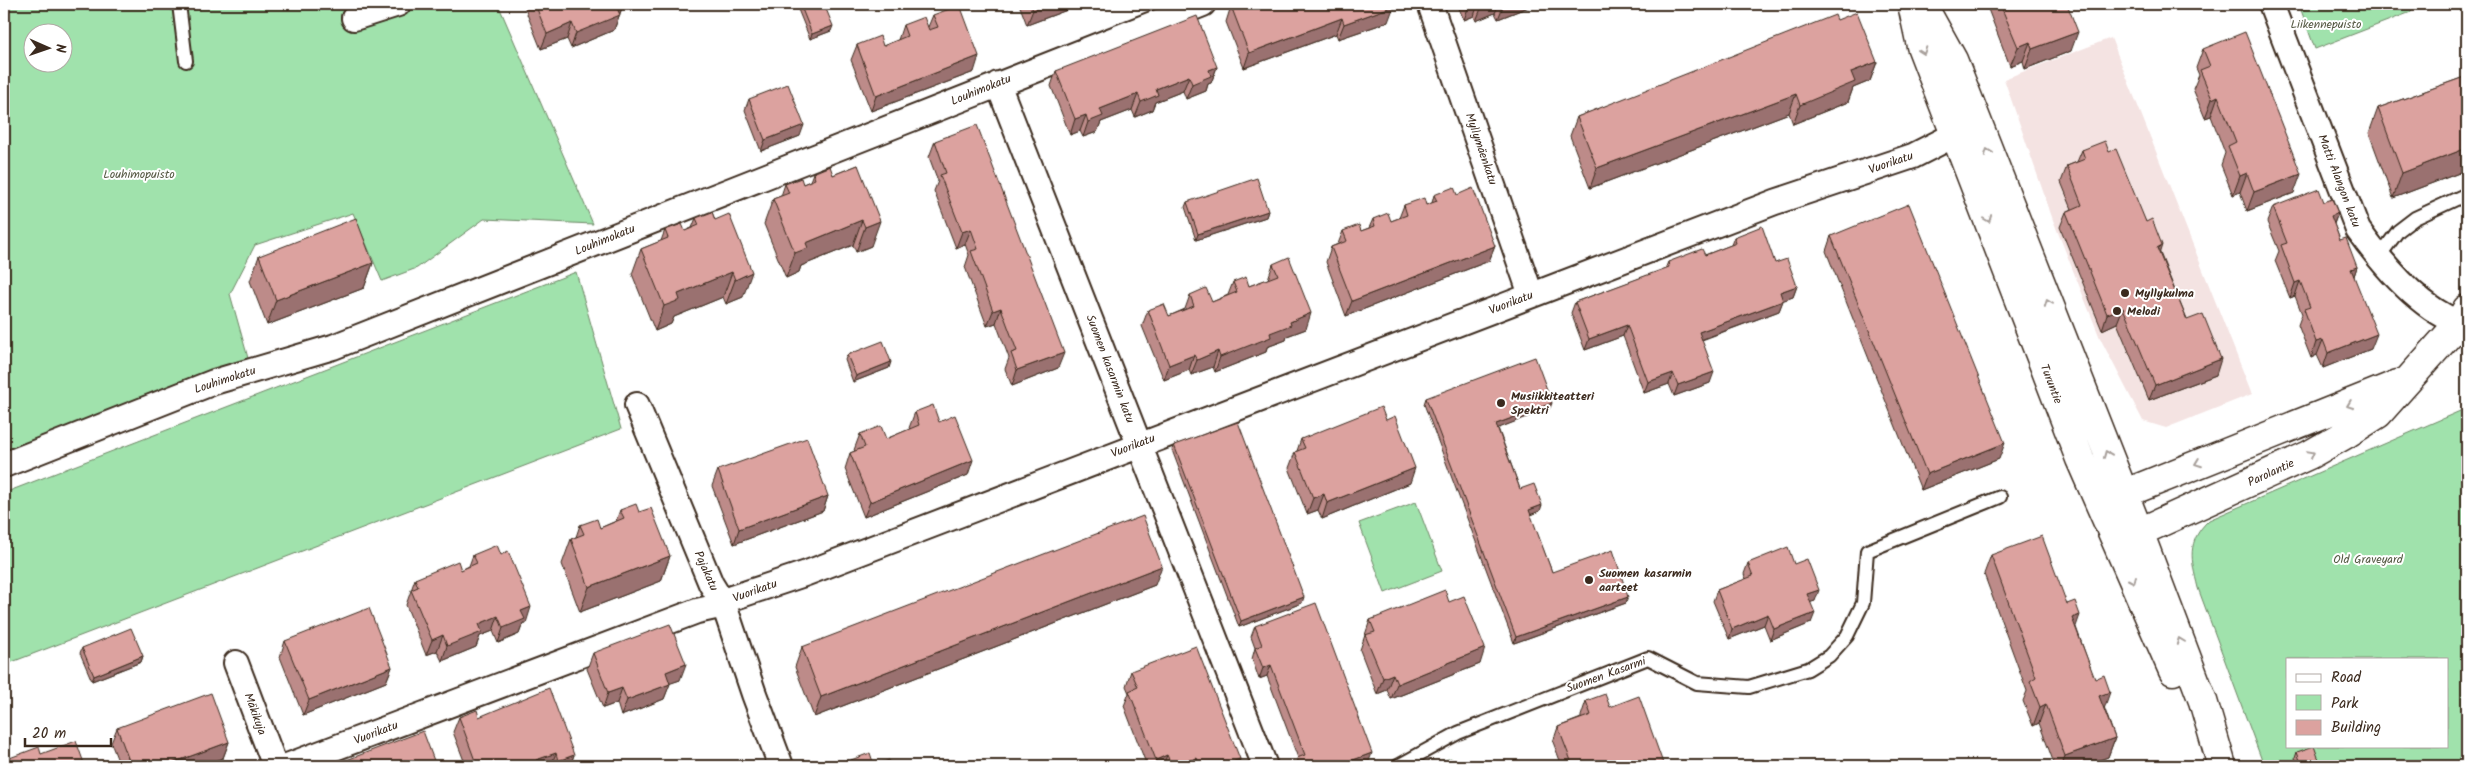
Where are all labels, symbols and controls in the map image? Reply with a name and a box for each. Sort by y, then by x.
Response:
park label: Liikennepuisto [2290,15,2362,34]
north arrow [22,22,72,72]
text: N [49,44,71,53]
one-way arrow [1917,46,1927,55]
street label: Louhimokatu [948,69,1014,111]
street label: Myllymäenkatu [1460,110,1502,188]
street label: Matti Alangon katu [2313,132,2366,231]
street label: Vuorikatu [1866,146,1916,179]
one-way arrow [1984,148,1994,157]
park label: Louhimopuisto [103,165,175,184]
one-way arrow [1982,214,1992,223]
street label: Louhimokatu [572,219,638,261]
place label: Myllykulma [2135,284,2194,303]
street label: Vuorikatu [1486,286,1536,320]
marker: Myllykulma [2119,287,2131,299]
one-way arrow [2043,299,2054,308]
place label: Melodi [2127,302,2161,321]
marker: Melodi [2111,305,2123,317]
street label: Suomen kasarmin katu [1081,312,1140,426]
street label: Louhimokatu [192,361,258,399]
street label: Turuntie [2035,361,2067,407]
place label: Musiikkiteatteri Spektri [1511,387,1595,420]
marker: Musiikkiteatteri Spektri [1495,397,1507,409]
one-way arrow [2346,399,2355,409]
street label: Vuorikatu [1108,429,1158,463]
one-way arrow [2103,450,2113,459]
one-way arrow [2306,450,2315,460]
street label: Parolantie [2245,454,2298,492]
one-way arrow [2194,457,2203,468]
street label: Pajakatu [689,548,723,594]
park label: Old Graveyard [2333,550,2404,569]
place label: Suomen kasarmin aarteet [1599,564,1692,597]
street label: Vuorikatu [730,574,780,608]
marker: Suomen kasarmin aarteet [1583,574,1595,586]
one-way arrow [2126,575,2137,584]
one-way arrow [2176,637,2186,646]
street label: Suomen Kasarmi [1563,651,1650,698]
legend [2286,658,2448,748]
text: Road [2331,666,2362,690]
street label: Mäkikuja [239,690,272,738]
text: Park [2331,692,2359,716]
scale bar [25,715,111,747]
street label: Vuorikatu [351,716,401,750]
text: Building [2331,716,2381,740]
text: 20 m [32,722,66,746]

